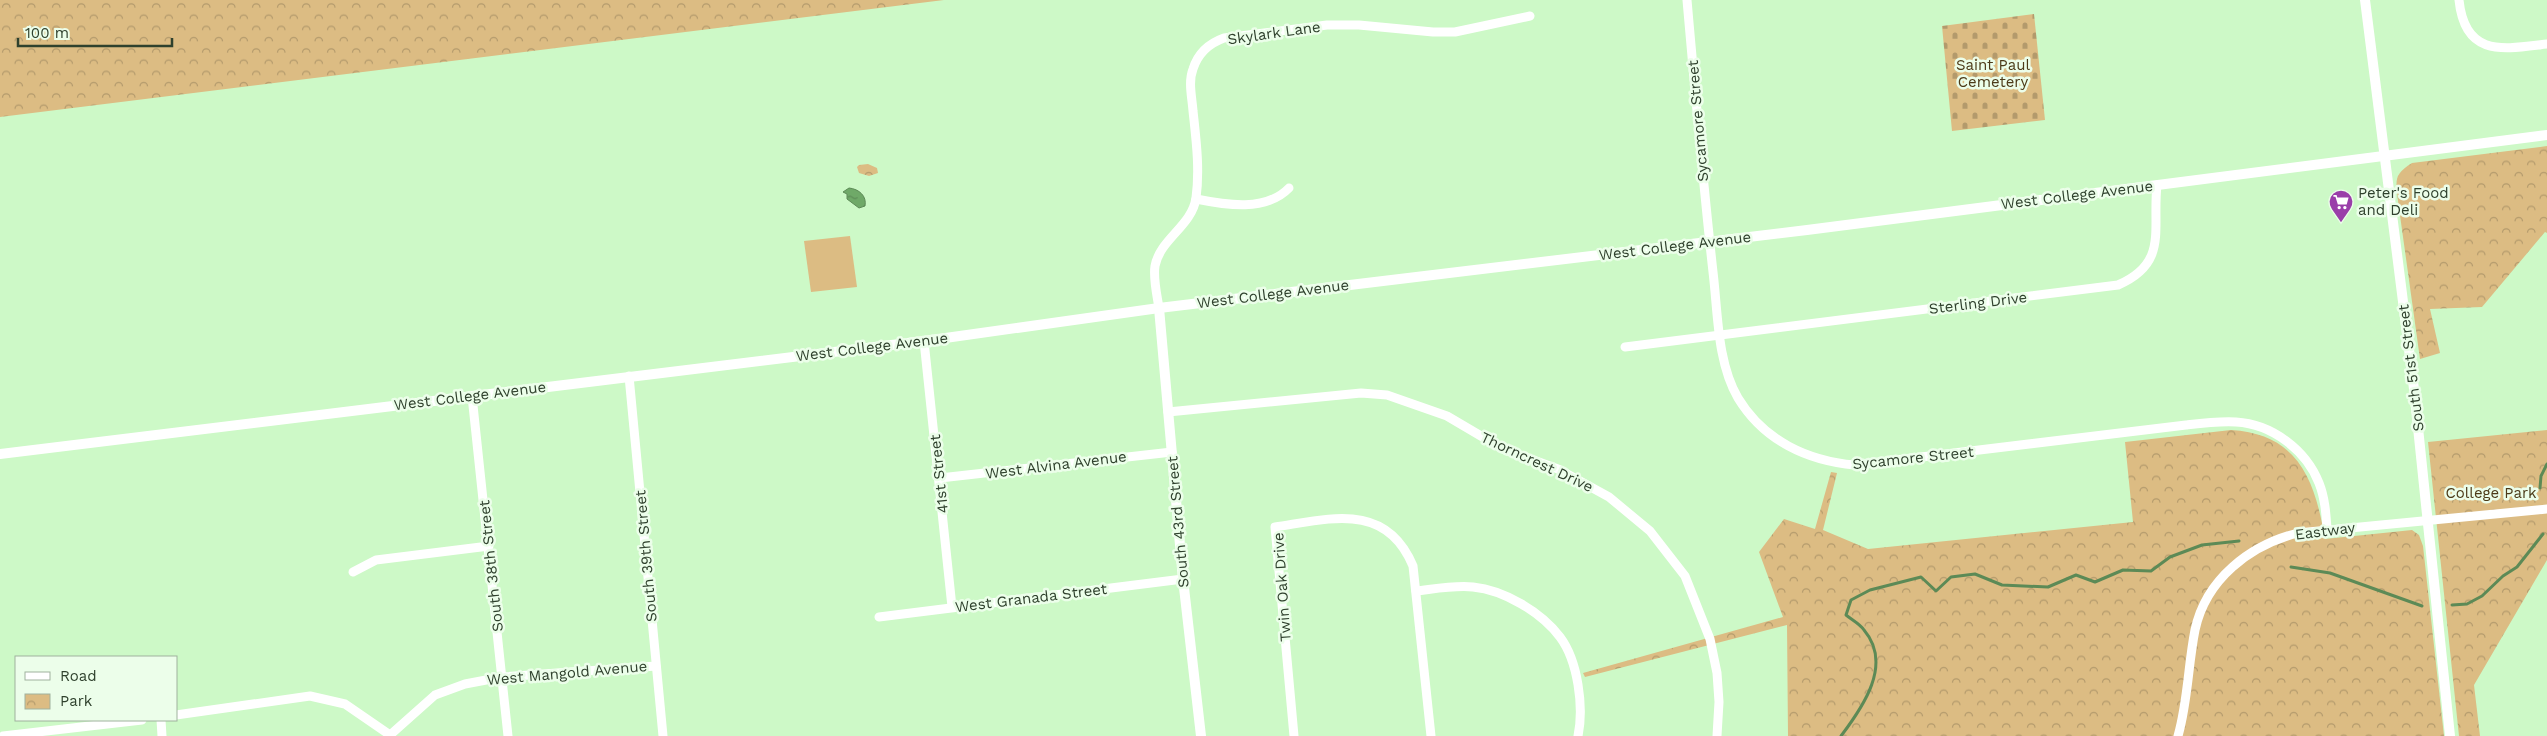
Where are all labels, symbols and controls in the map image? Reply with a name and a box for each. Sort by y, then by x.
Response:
scale bar [18,15,171,47]
street label: Skylark Lane [1226,18,1322,48]
text: 100 m [25,24,69,42]
park label: Saint Paul Cemetery [1956,56,2030,91]
street label: Sycamore Street [1684,59,1712,183]
street label: West College Avenue [2000,177,2154,213]
place label: Peter's Food and Deli [2358,184,2449,219]
supermarket icon: Peter's Food and Deli [2328,189,2354,223]
street label: West College Avenue [1598,228,1752,264]
street label: West College Avenue [1196,276,1350,312]
street label: Sterling Drive [1928,288,2028,318]
street label: South 51st Street [2394,303,2428,432]
street label: West College Avenue [795,329,949,365]
street label: West College Avenue [393,378,547,414]
street label: Thorncrest Drive [1478,428,1596,496]
street label: 41st Street [926,433,952,514]
street label: Sycamore Street [1851,443,1975,473]
street label: West Alvina Avenue [984,447,1128,483]
street label: South 43rd Street [1163,455,1193,589]
park label: College Park [2445,484,2537,502]
street label: South 39th Street [631,489,661,623]
street label: South 38th Street [475,499,507,633]
street label: Eastway [2294,518,2356,544]
street label: Twin Oak Drive [1269,532,1295,642]
street label: West Granada Street [954,580,1109,616]
legend [15,656,178,721]
street label: West Mangold Avenue [486,657,648,689]
text: Road [60,667,97,685]
text: Park [60,692,93,710]

